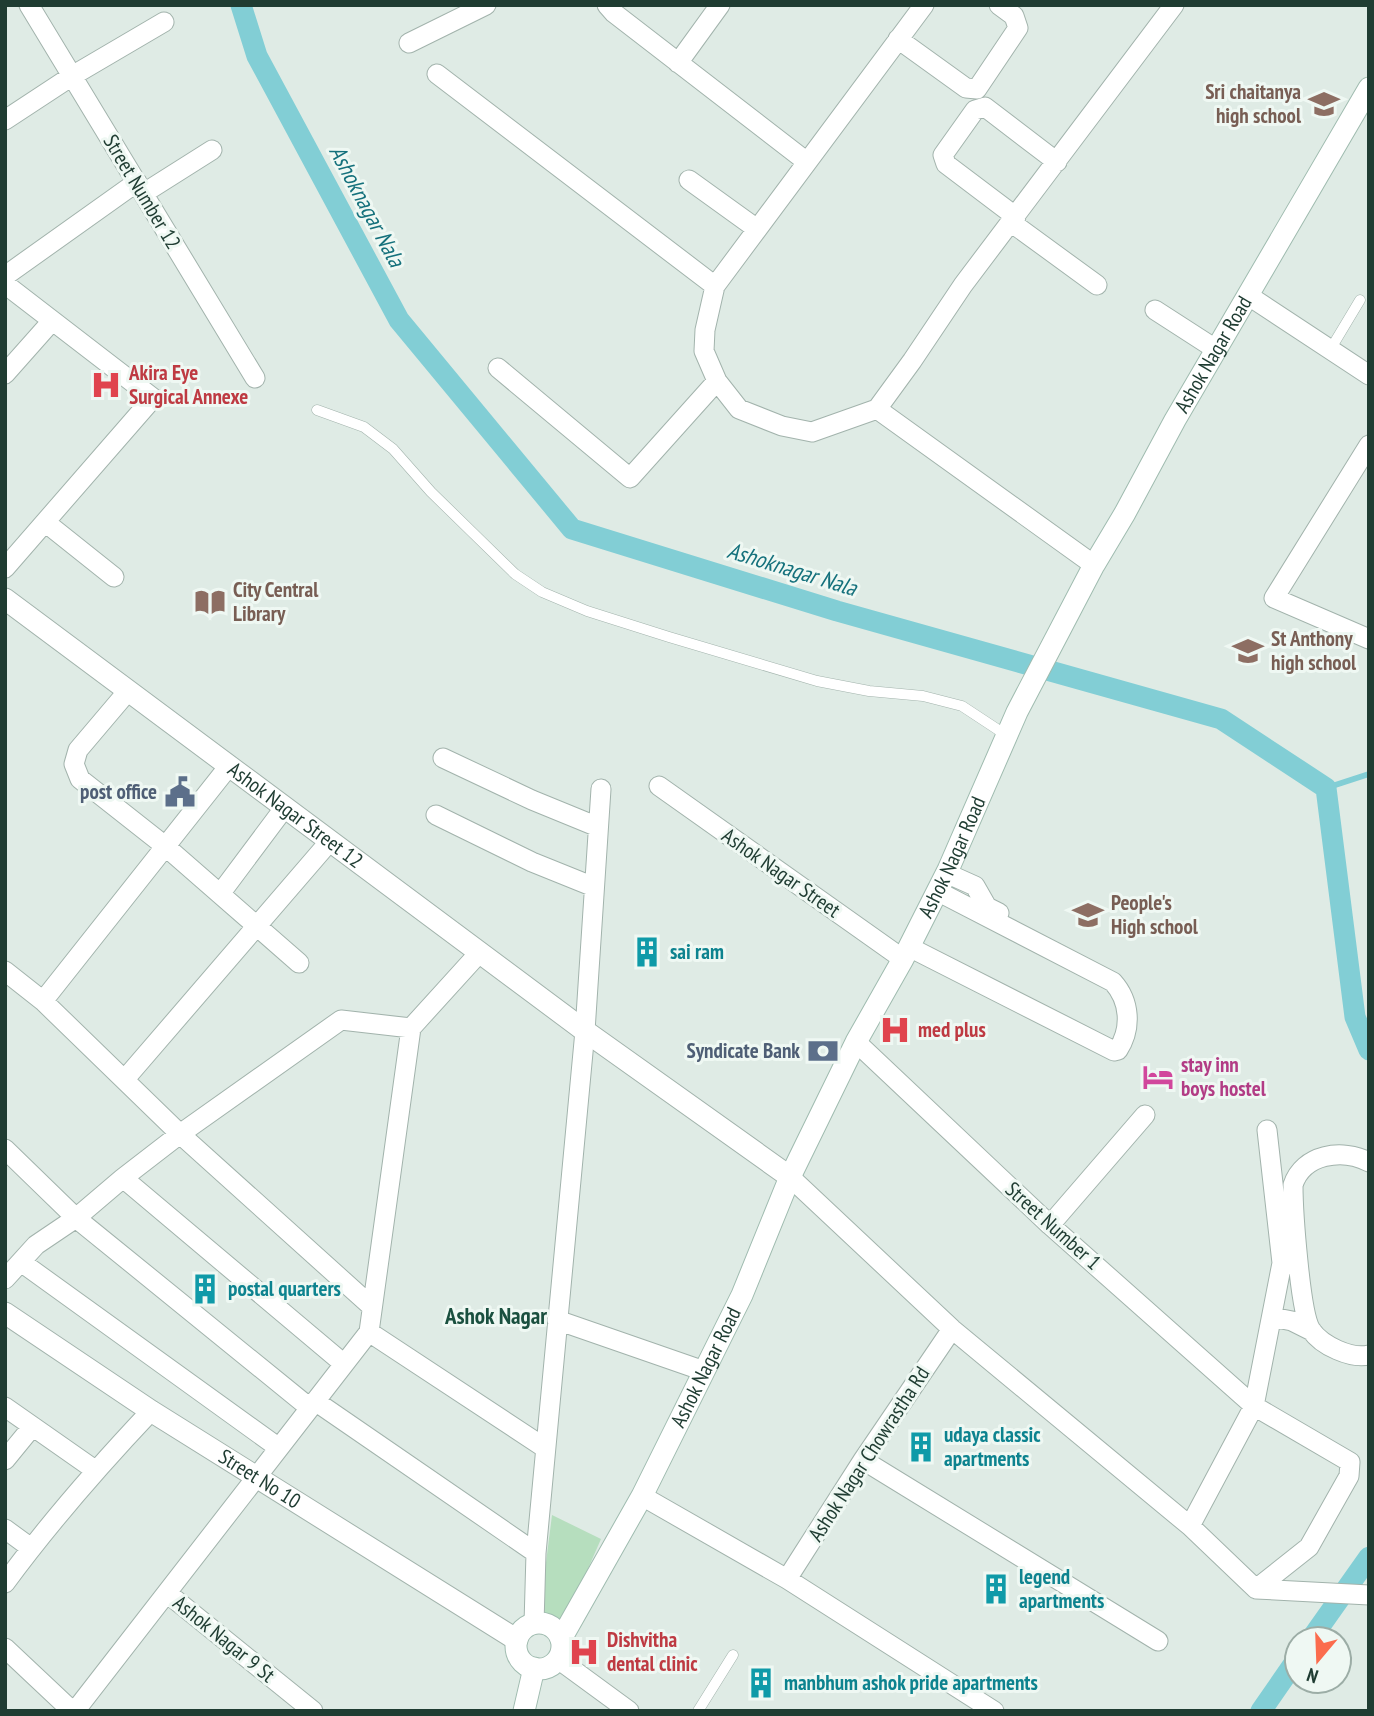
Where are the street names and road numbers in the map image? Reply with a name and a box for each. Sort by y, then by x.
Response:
street label: Street Number 12 [98,130,187,254]
street label: Ashok Nagar Road [1168,291,1257,417]
street label: Ashok Nagar Street 12 [223,756,369,874]
street label: Ashok Nagar Road [912,792,991,922]
street label: Ashok Nagar Street [717,822,846,923]
street label: Street Number 1 [1000,1176,1107,1276]
street label: Ashok Nagar Road [664,1303,747,1432]
street label: Ashok Nagar Chowrastha Rd [802,1361,935,1546]
street label: Street No 10 [214,1443,306,1514]
street label: Ashok Nagar 9 St [168,1589,281,1688]

